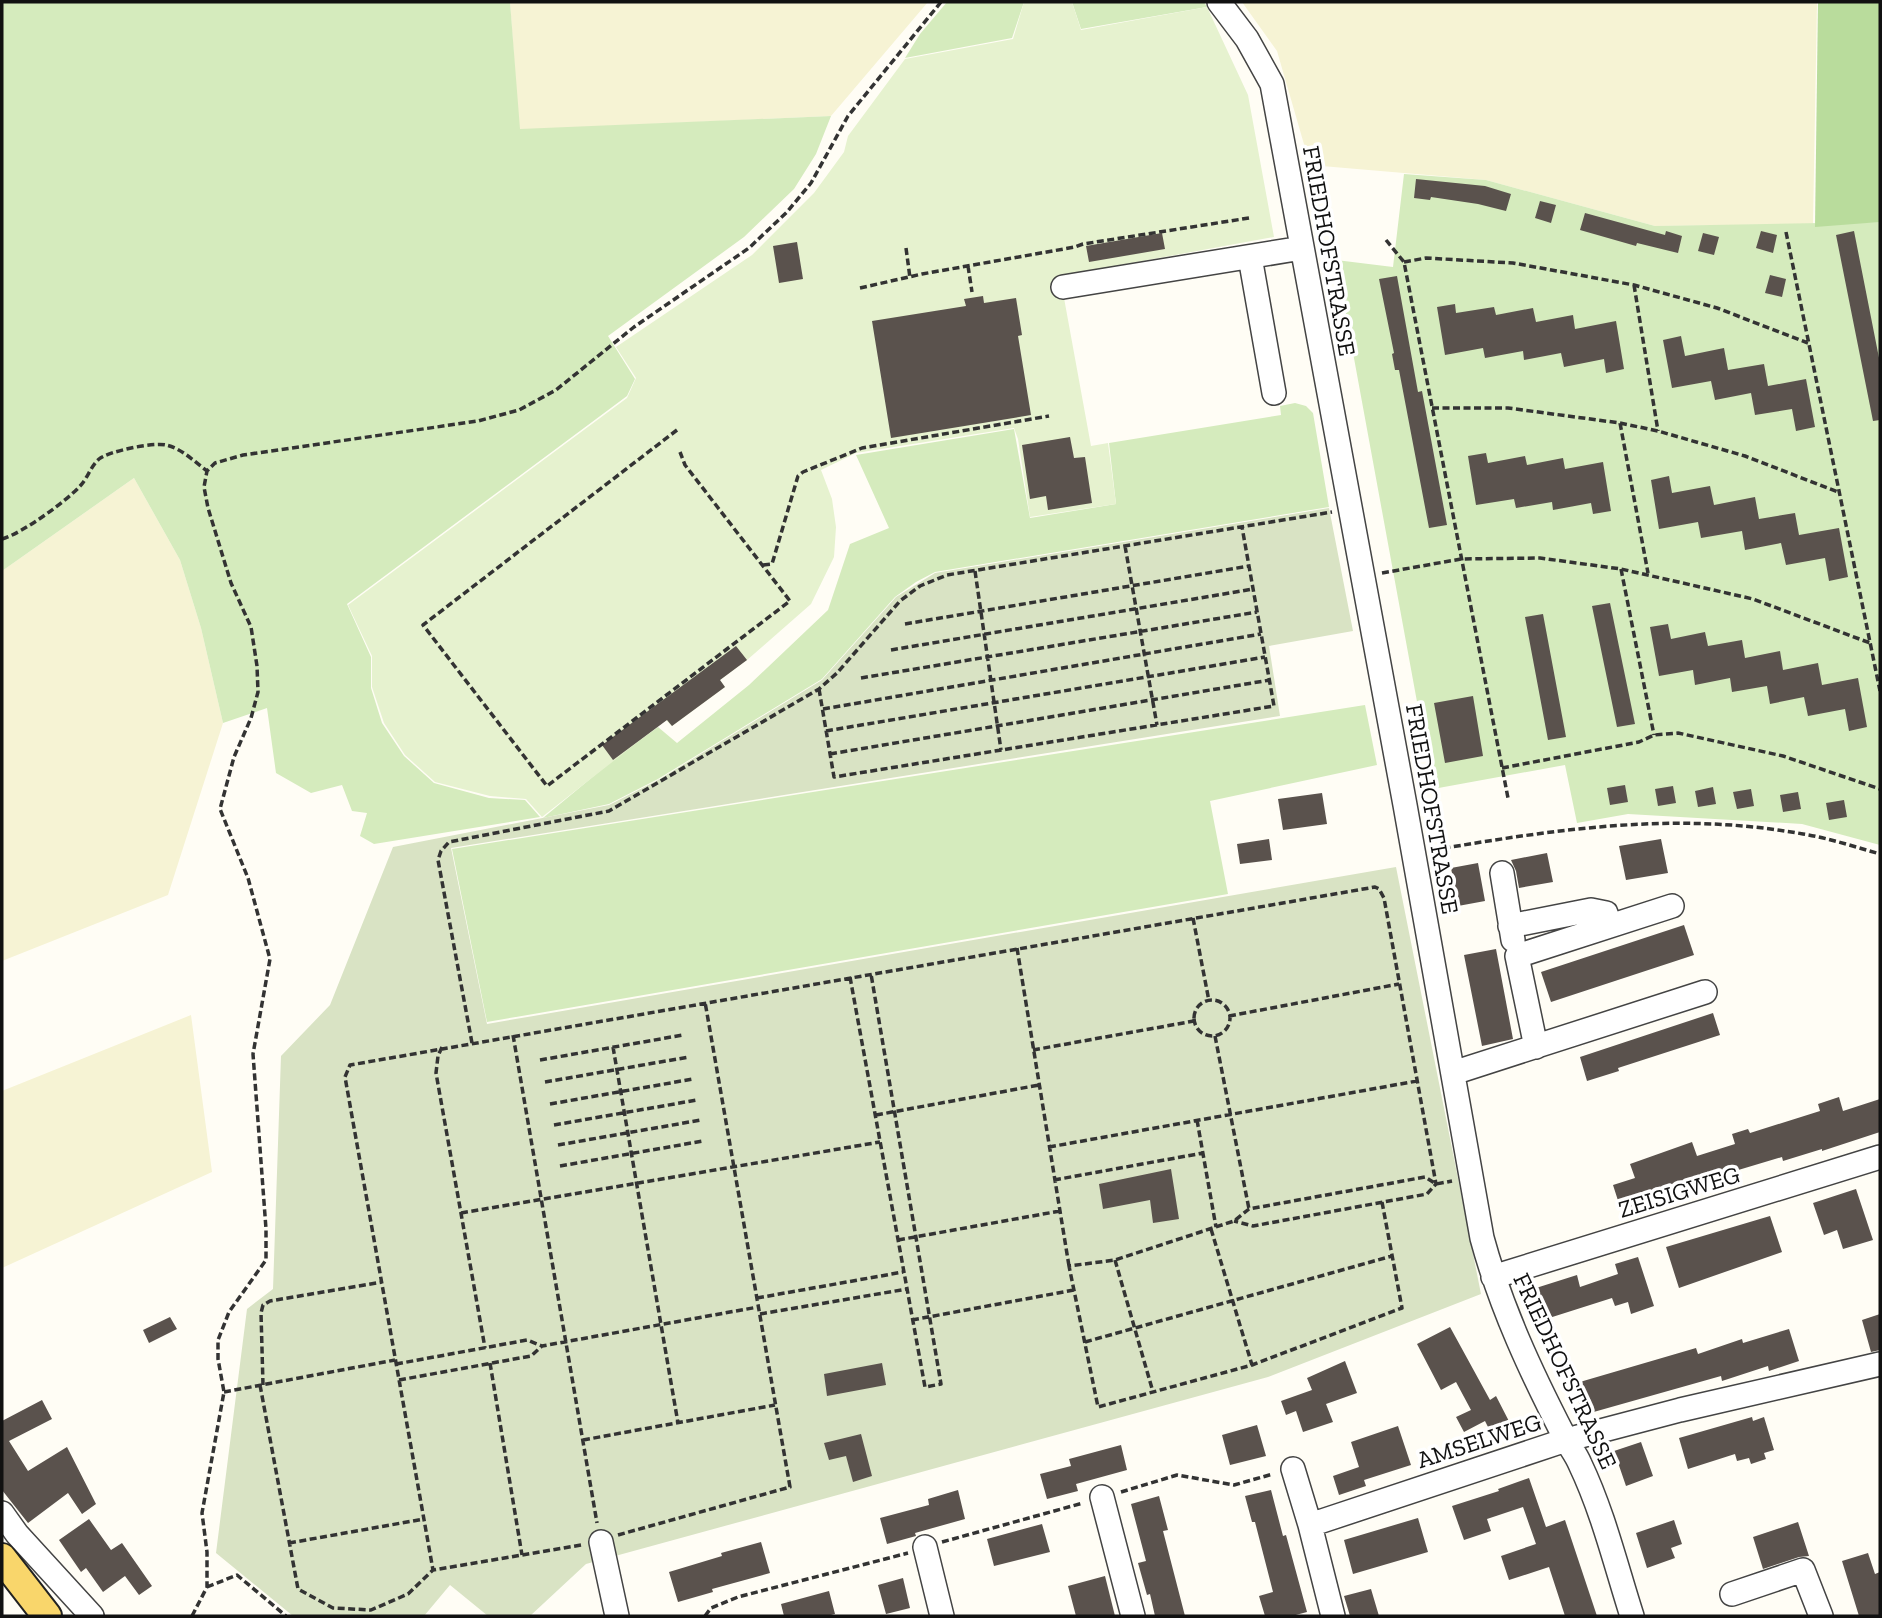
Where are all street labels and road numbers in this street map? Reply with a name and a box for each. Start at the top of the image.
street label: FRIEDHOFSTRASSE [1297,144,1362,358]
street label: FRIEDHOFSTRASSE [1400,702,1465,916]
street label: ZEISIGWEG [1615,1159,1743,1224]
street label: FRIEDHOFSTRASSE [1507,1268,1624,1473]
street label: AMSELWEG [1413,1407,1545,1474]

